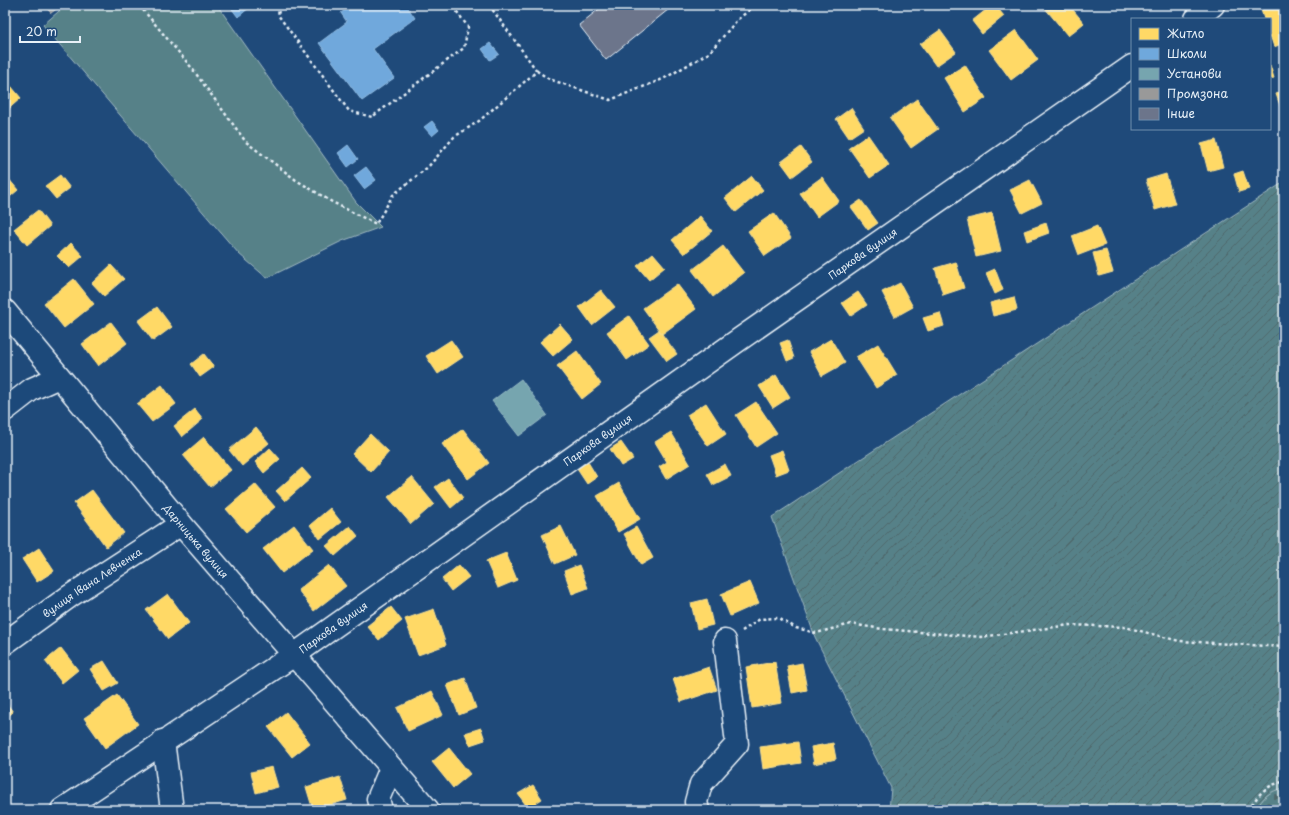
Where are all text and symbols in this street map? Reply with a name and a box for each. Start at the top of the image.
scale bar [20,18,80,44]
legend [1131,18,1271,130]
text: 20 m [26,22,57,40]
text: Житло [1167,24,1205,42]
text: Школи [1167,44,1207,62]
text: Установи [1167,64,1222,82]
text: Промзона [1167,84,1229,102]
text: Інше [1167,104,1195,122]
street label: Паркова вулиця [825,224,900,283]
street label: Паркова вулиця [560,410,635,469]
street label: Дарницька вулиця [160,500,232,581]
street label: вулиця Івана Левченка [39,543,145,621]
street label: Паркова вулиця [296,597,370,656]

